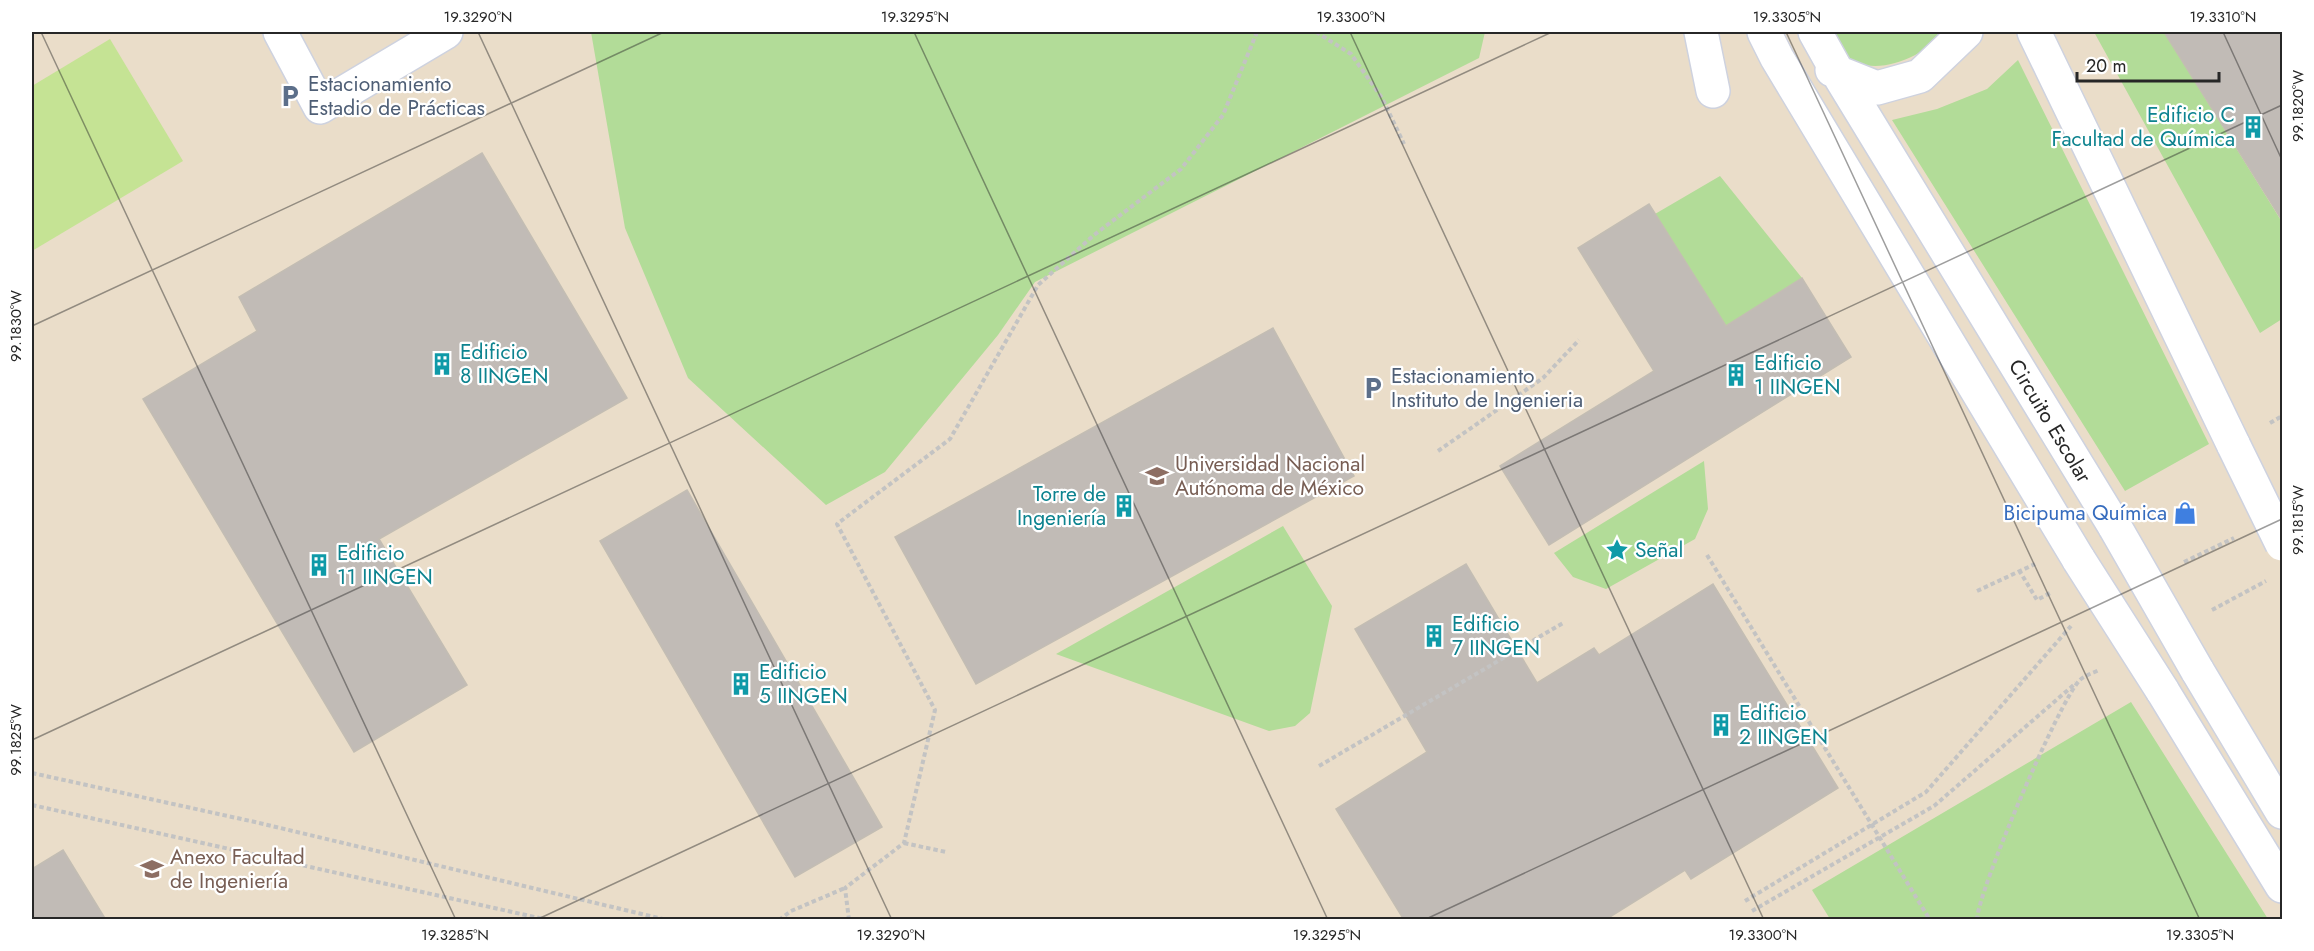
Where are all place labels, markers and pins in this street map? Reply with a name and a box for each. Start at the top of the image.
place label: Estacionamiento Estadio de Prácticas [308,69,485,123]
parking icon: Estacionamiento Estadio de Prácticas [277,83,303,109]
place label: Edificio C Facultad de Química [2052,100,2235,154]
building icon: Edificio C Facultad de Química [2240,114,2266,140]
place label: Edificio 8 IINGEN [460,337,548,391]
place label: Edificio 1 IINGEN [1754,348,1840,402]
building icon: Edificio 8 IINGEN [429,351,455,377]
place label: Estacionamiento Instituto de Ingenieria [1391,361,1583,415]
building icon: Edificio 1 IINGEN [1723,362,1749,388]
parking icon: Estacionamiento Instituto de Ingenieria [1360,375,1386,401]
place label: Universidad Nacional Autónoma de México [1175,449,1365,503]
school or university icon: Universidad Nacional Autónoma de México [1144,463,1170,489]
place label: Torre de Ingeniería [1017,479,1106,533]
building icon: Torre de Ingeniería [1111,493,1137,519]
place label: Bicipuma Química [2003,498,2167,528]
shop icon: Bicipuma Química [2172,500,2198,526]
place label: Señal [1635,535,1683,565]
place icon: Señal [1604,537,1630,563]
place label: Edificio 11 IINGEN [337,538,433,592]
building icon: Edificio 11 IINGEN [306,552,332,578]
place label: Edificio 7 IINGEN [1452,609,1540,663]
building icon: Edificio 7 IINGEN [1421,623,1447,649]
place label: Edificio 5 IINGEN [759,657,848,711]
building icon: Edificio 5 IINGEN [728,671,754,697]
place label: Edificio 2 IINGEN [1739,698,1828,752]
building icon: Edificio 2 IINGEN [1708,712,1734,738]
place label: Anexo Facultad de Ingeniería [170,842,305,896]
school or university icon: Anexo Facultad de Ingeniería [139,856,165,882]

